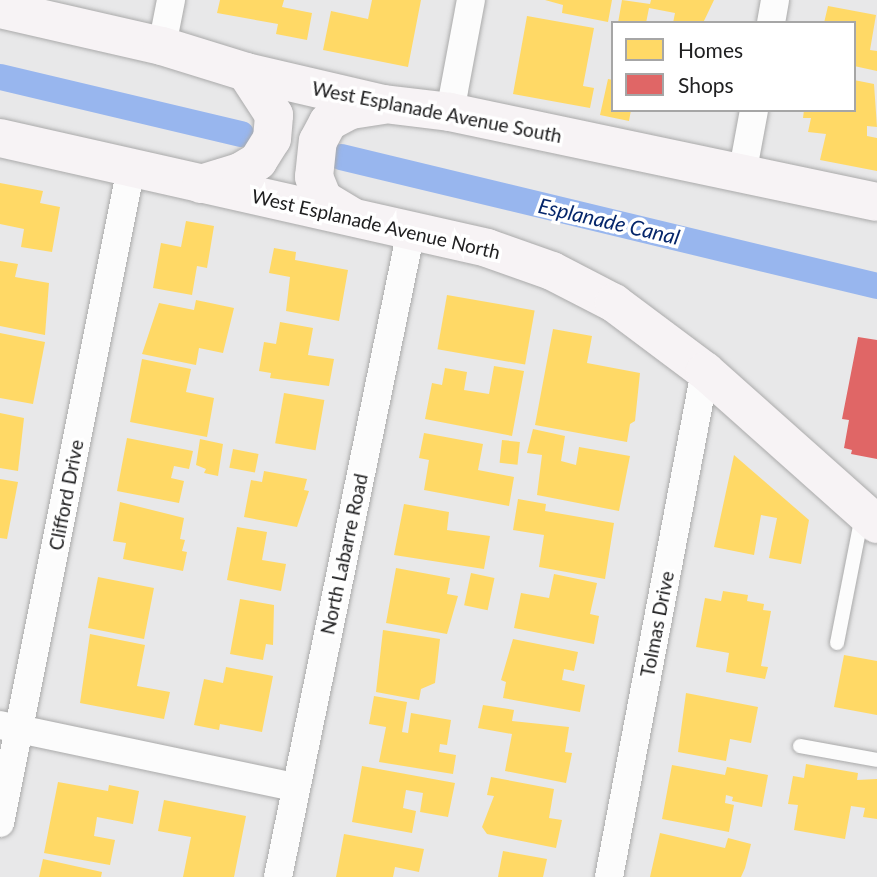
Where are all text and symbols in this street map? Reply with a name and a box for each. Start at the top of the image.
legend [611,21,856,112]
text: Homes [678,37,743,62]
text: Shops [678,72,734,97]
street label: West Esplanade Avenue South [310,77,564,147]
street label: West Esplanade Avenue North [249,184,503,264]
water label: Esplanade Canal [536,192,682,250]
street label: Clifford Drive [44,438,88,552]
street label: North Labarre Road [316,471,372,637]
street label: Tolmas Drive [636,569,678,679]

